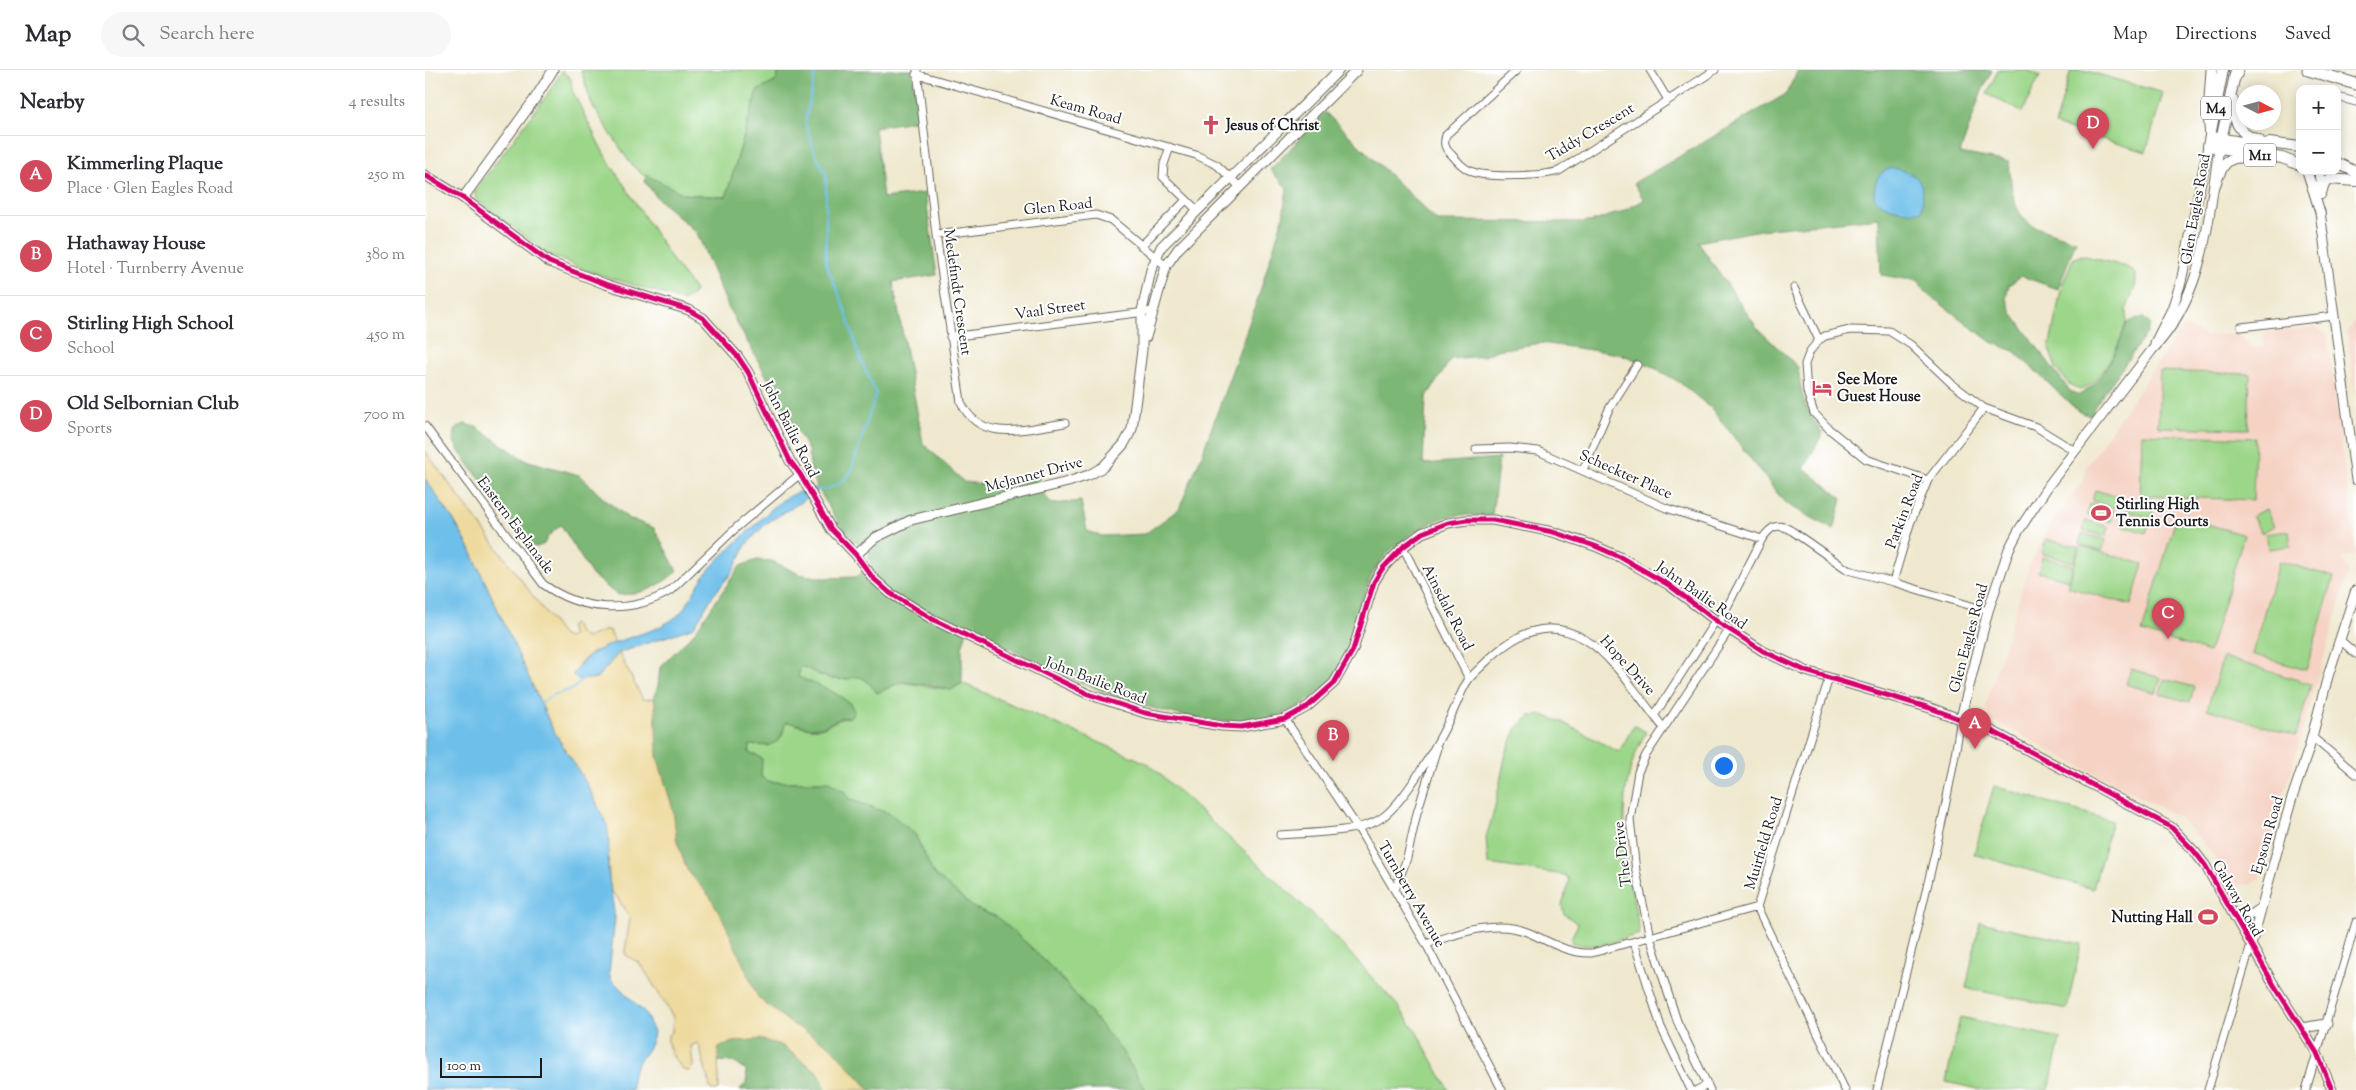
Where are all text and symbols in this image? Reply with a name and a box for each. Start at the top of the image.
search box [101,12,451,57]
text: Map [25,18,71,52]
icon: search [119,21,147,49]
text: Search here [159,21,255,48]
text: Map [2113,22,2148,48]
text: Directions [2176,22,2257,48]
text: Saved [2285,22,2331,48]
north arrow [2236,85,2281,130]
map controls [2296,85,2341,175]
button: + [2296,85,2341,130]
text: Nearby [20,88,85,118]
street label: Keam Road [1047,90,1124,131]
text: 4 results [349,91,405,114]
road number: M4 [2201,96,2231,119]
street label: Tiddy Crescent [1543,99,1639,168]
pin: D [2077,108,2109,149]
church icon: Jesus of Christ [1200,114,1222,136]
place label: Jesus of Christ [1225,116,1320,137]
button: − [2296,130,2341,175]
road number: M11 [2244,144,2276,166]
text: Kimmerling Plaque [67,151,223,178]
street label: Glen Eagles Road [2176,152,2217,266]
text: A [30,164,43,187]
text: 250 m [367,164,405,187]
text: Place · Glen Eagles Road [67,178,233,201]
street label: Glen Road [1023,193,1094,222]
street label: Medefindt Crescent [937,228,976,357]
text: Hathaway House [67,231,206,258]
text: B [31,244,41,267]
text: 380 m [365,244,405,267]
text: Hotel · Turnberry Avenue [67,258,244,281]
street label: Vaal Street [1014,295,1087,326]
text: Stirling High School [67,311,234,338]
text: C [30,324,42,347]
text: 450 m [366,324,405,347]
text: School [67,338,115,361]
place label: See More Guest House [1837,370,1921,408]
street label: John Bailie Road [756,377,823,482]
hotel icon: See More Guest House [1811,377,1833,399]
text: Old Selbornian Club [67,391,239,418]
text: D [30,404,42,427]
text: 700 m [364,404,405,427]
text: Sports [67,418,112,441]
street label: Scheckter Place [1575,445,1675,505]
street label: McJannet Drive [983,452,1085,499]
street label: Parkin Road [1881,471,1929,552]
street label: Eastern Esplanade [471,473,558,579]
place label: Stirling High Tennis Courts [2116,495,2209,533]
sports icon: Stirling High Tennis Courts [2090,502,2112,524]
street label: John Bailie Road [1651,557,1751,636]
street label: Ainsdale Road [1416,561,1478,655]
street label: Glen Eagles Road [1945,581,1994,695]
pin: C [2152,598,2184,639]
street label: Hope Drive [1594,631,1660,701]
street label: John Bailie Road [1041,652,1149,710]
pin: A [1959,708,1991,749]
pin: B [1317,720,1349,761]
your location [1711,753,1737,779]
street label: Epsom Road [2247,793,2290,877]
street label: Muirfield Road [1740,794,1789,893]
street label: The Drive [1609,820,1638,888]
street label: Turnberry Avenue [1372,838,1450,952]
street label: Galway Road [2206,856,2267,941]
sports icon: Nutting Hall [2197,906,2219,928]
place label: Nutting Hall [2112,908,2194,929]
scale bar [440,1055,543,1078]
text: 100 m [447,1057,481,1077]

